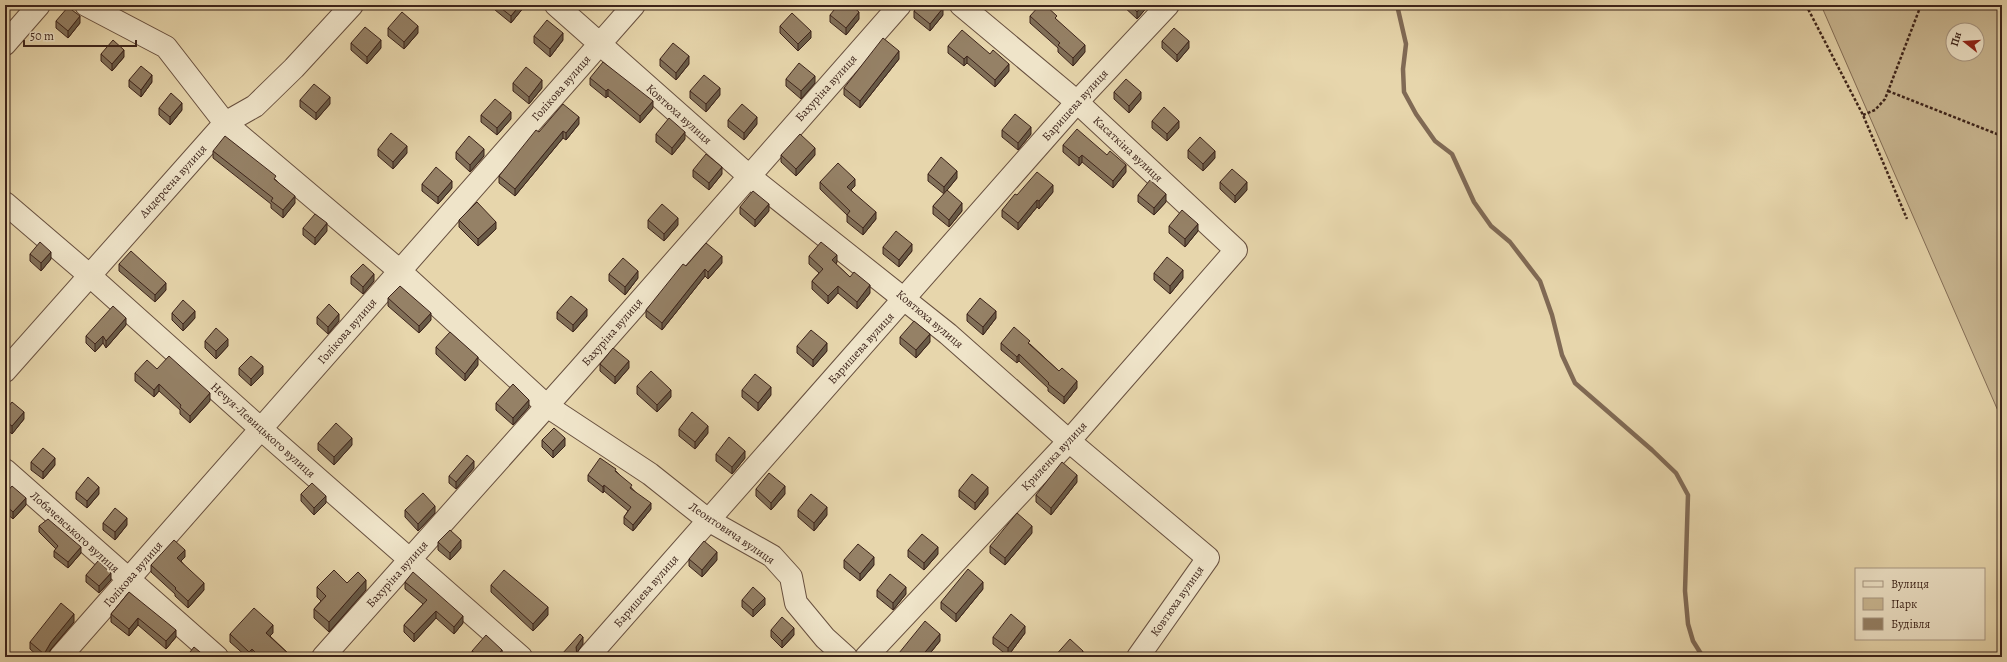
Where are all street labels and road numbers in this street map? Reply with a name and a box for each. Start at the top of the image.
street label: Голікова вулиця [528,51,594,124]
street label: Бахуріна вулиця [792,51,861,125]
street label: Баришева вулиця [1038,65,1112,144]
street label: Ковтюха вулиця [643,80,715,148]
street label: Касаткіна вулиця [1090,112,1167,186]
street label: Андерсена вулиця [135,141,210,222]
street label: Ковтюха вулиця [893,286,967,352]
street label: Голікова вулиця [314,294,380,367]
street label: Бахуріна вулиця [578,294,646,369]
street label: Баришева вулиця [824,308,898,387]
street label: Нечуя-Левицького вулиця [207,379,319,481]
street label: Криленка вулиця [1018,418,1091,494]
street label: Лобачевського вулиця [27,488,123,577]
street label: Леонтовича вулиця [686,498,778,568]
street label: Голікова вулиця [100,537,166,610]
street label: Бахуріна вулиця [363,537,432,611]
street label: Баришева вулиця [610,551,682,631]
street label: Ковтюха вулиця [1147,562,1208,640]

